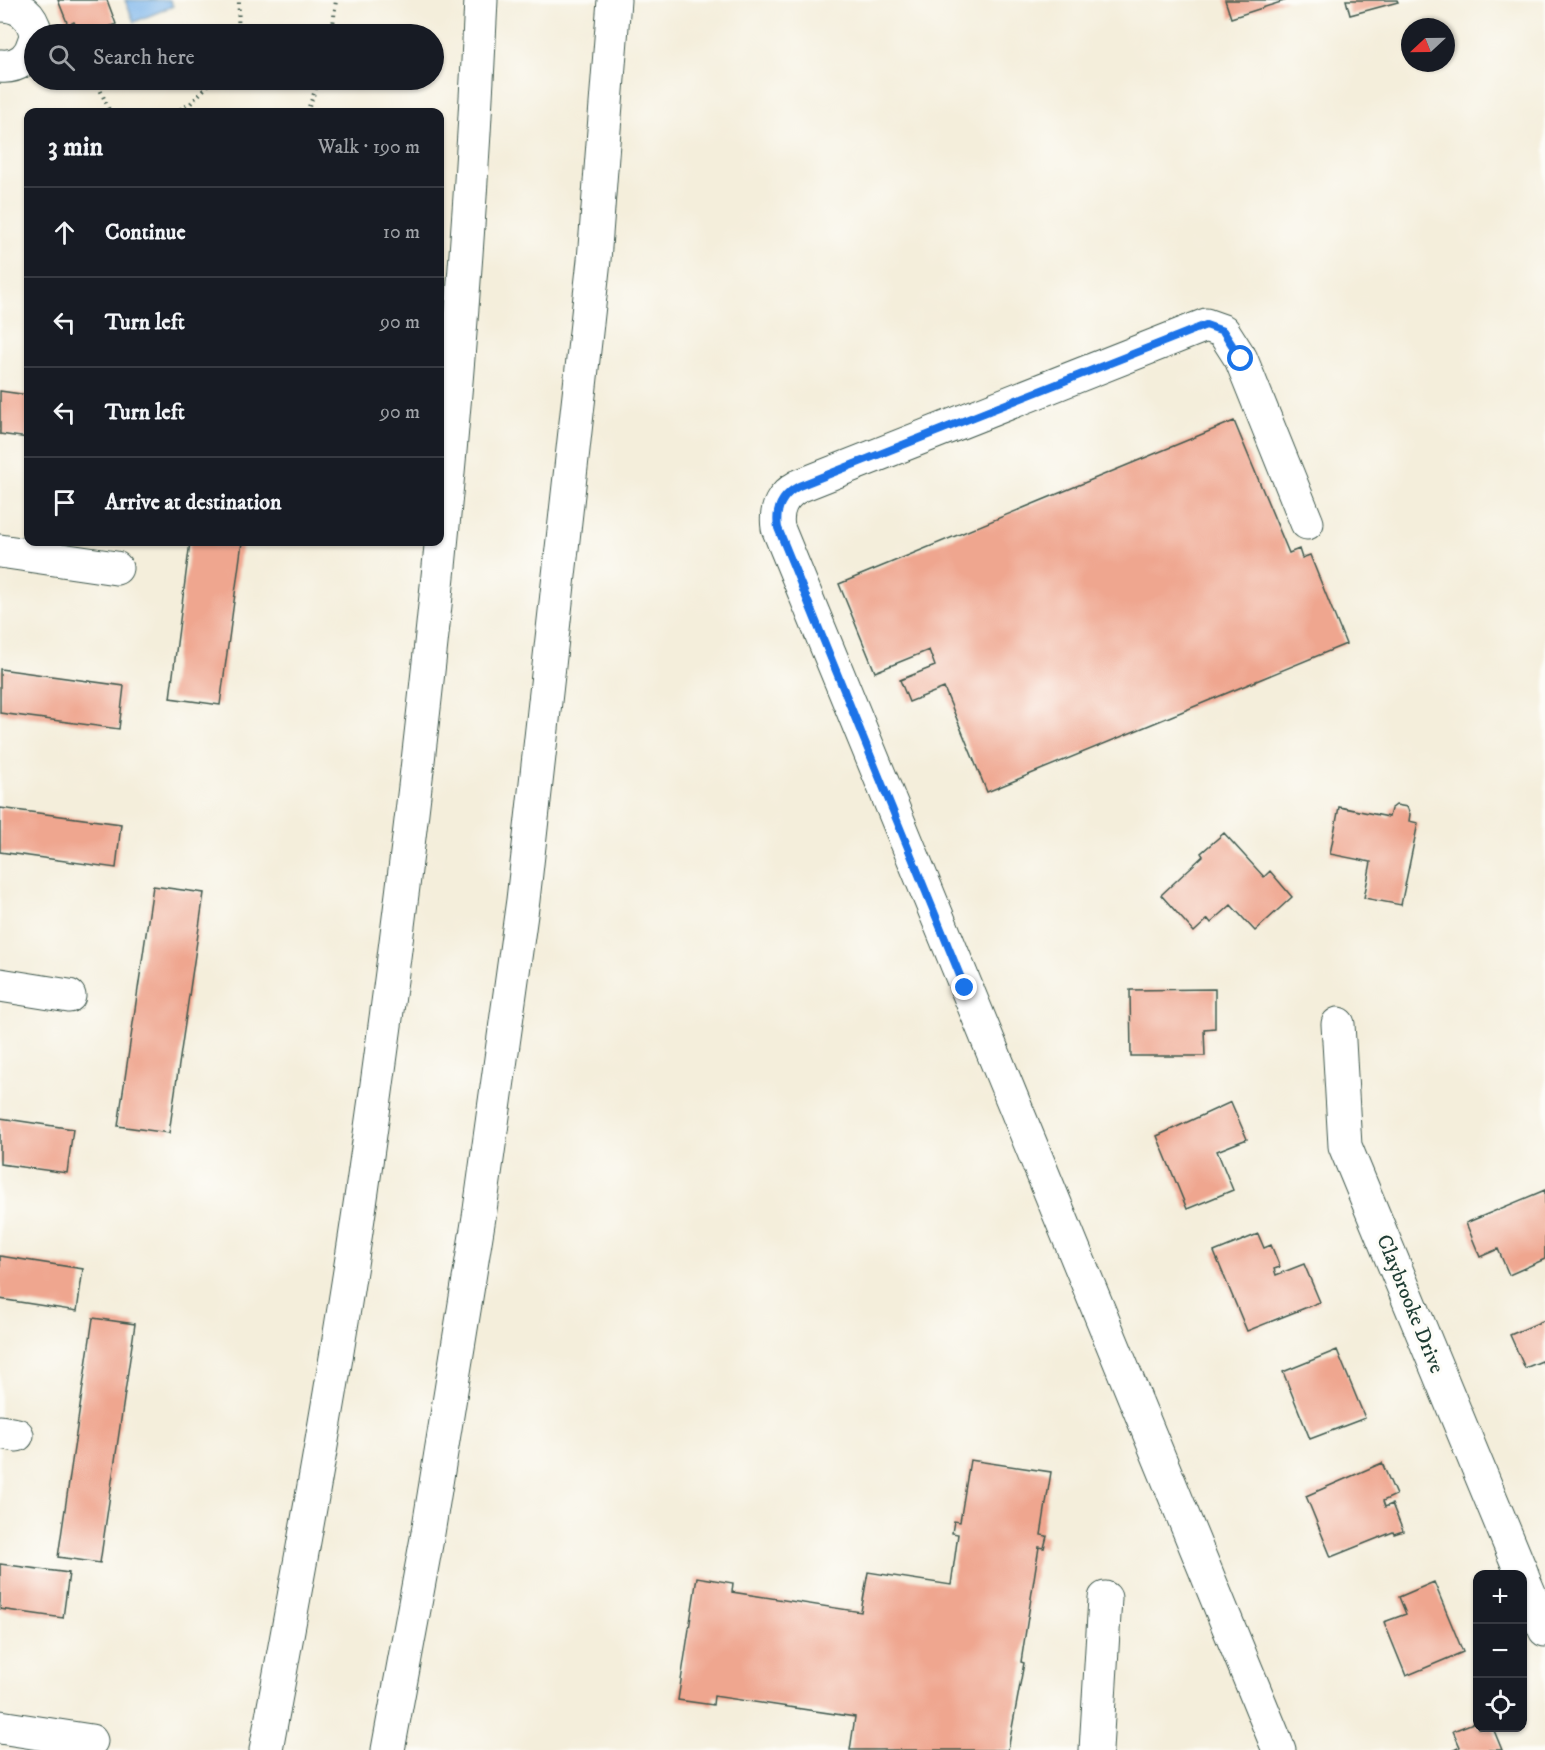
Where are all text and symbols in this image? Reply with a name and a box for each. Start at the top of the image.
north arrow [1401,18,1455,72]
search box [24,24,444,90]
icon: search [45,41,78,74]
text: Search here [93,44,195,71]
text: 3 min [48,131,103,164]
text: Walk · 190 m [318,135,420,160]
icon: ahead [48,216,81,249]
text: Continue [105,219,186,246]
text: 10 m [383,220,420,245]
icon: left [48,306,81,339]
text: Turn left [105,309,185,336]
text: 90 m [380,310,420,335]
route start [1227,345,1253,371]
icon: left [48,396,81,429]
text: Turn left [105,399,185,426]
text: 90 m [380,400,420,425]
icon: arrive [48,486,81,519]
text: Arrive at destination [105,489,282,516]
route end [951,974,977,1000]
street label: Claybrooke Drive [1370,1231,1450,1377]
map controls [1473,1570,1527,1732]
button: + [1473,1570,1527,1624]
button: − [1473,1624,1527,1678]
button: locate [1473,1678,1527,1732]

